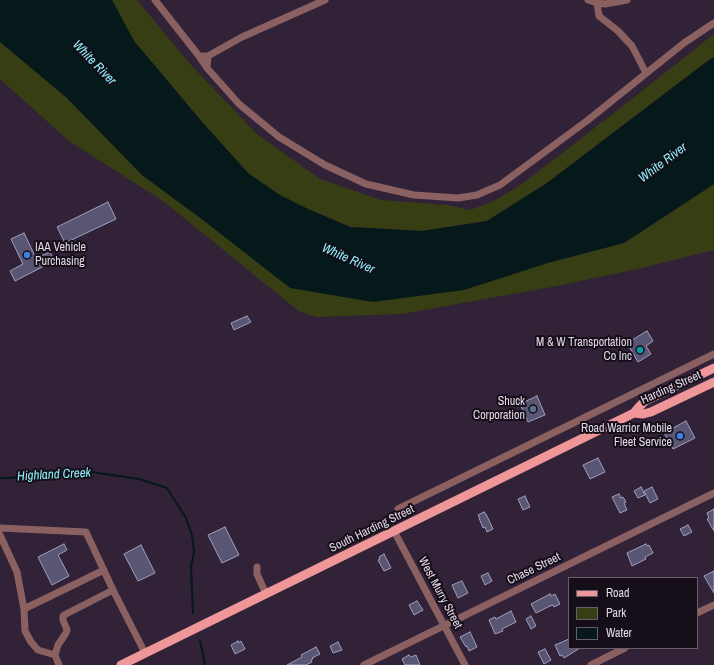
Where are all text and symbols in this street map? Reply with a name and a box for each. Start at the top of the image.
water label: White River [69,37,119,89]
water label: White River [636,140,690,186]
water label: White River [319,240,377,278]
place label: IAA Vehicle Purchasing [35,241,86,269]
marker: IAA Vehicle Purchasing [22,250,32,260]
place label: M & W Transportation Co Inc [536,336,632,364]
marker: M & W Transportation Co Inc [635,345,645,355]
street label: Harding Street [639,368,703,408]
place label: Shuck Corporation [473,395,525,423]
marker: Shuck Corporation [528,404,538,414]
place label: Road Warrior Mobile Fleet Service [581,422,672,450]
marker: Road Warrior Mobile Fleet Service [675,431,685,441]
water label: Highland Creek [17,465,91,485]
street label: South Harding Street [327,502,417,556]
street label: Chase Street [505,550,563,588]
street label: West Murry Street [415,555,465,631]
legend [568,577,698,649]
text: Road [606,585,630,601]
text: Park [606,605,626,621]
text: Water [606,625,632,641]

